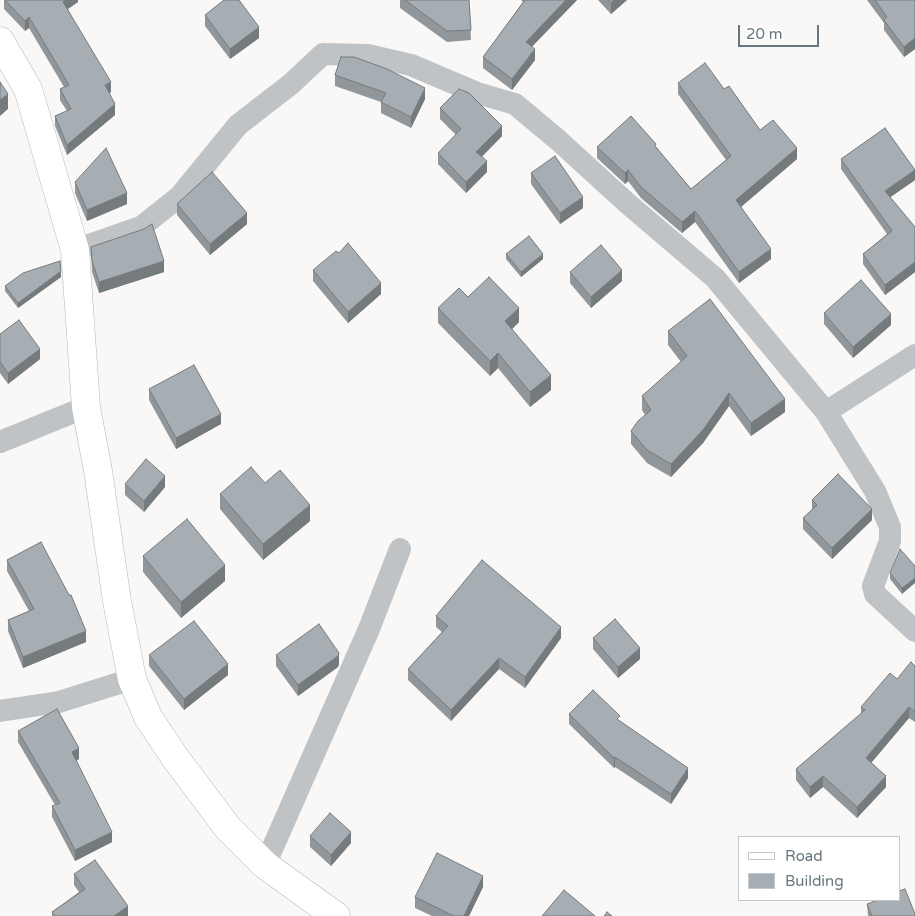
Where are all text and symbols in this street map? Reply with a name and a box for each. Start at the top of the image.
scale bar [740,15,821,47]
text: 20 m [746,25,783,43]
legend [738,836,900,901]
text: Road [785,847,823,865]
text: Building [785,872,844,890]

